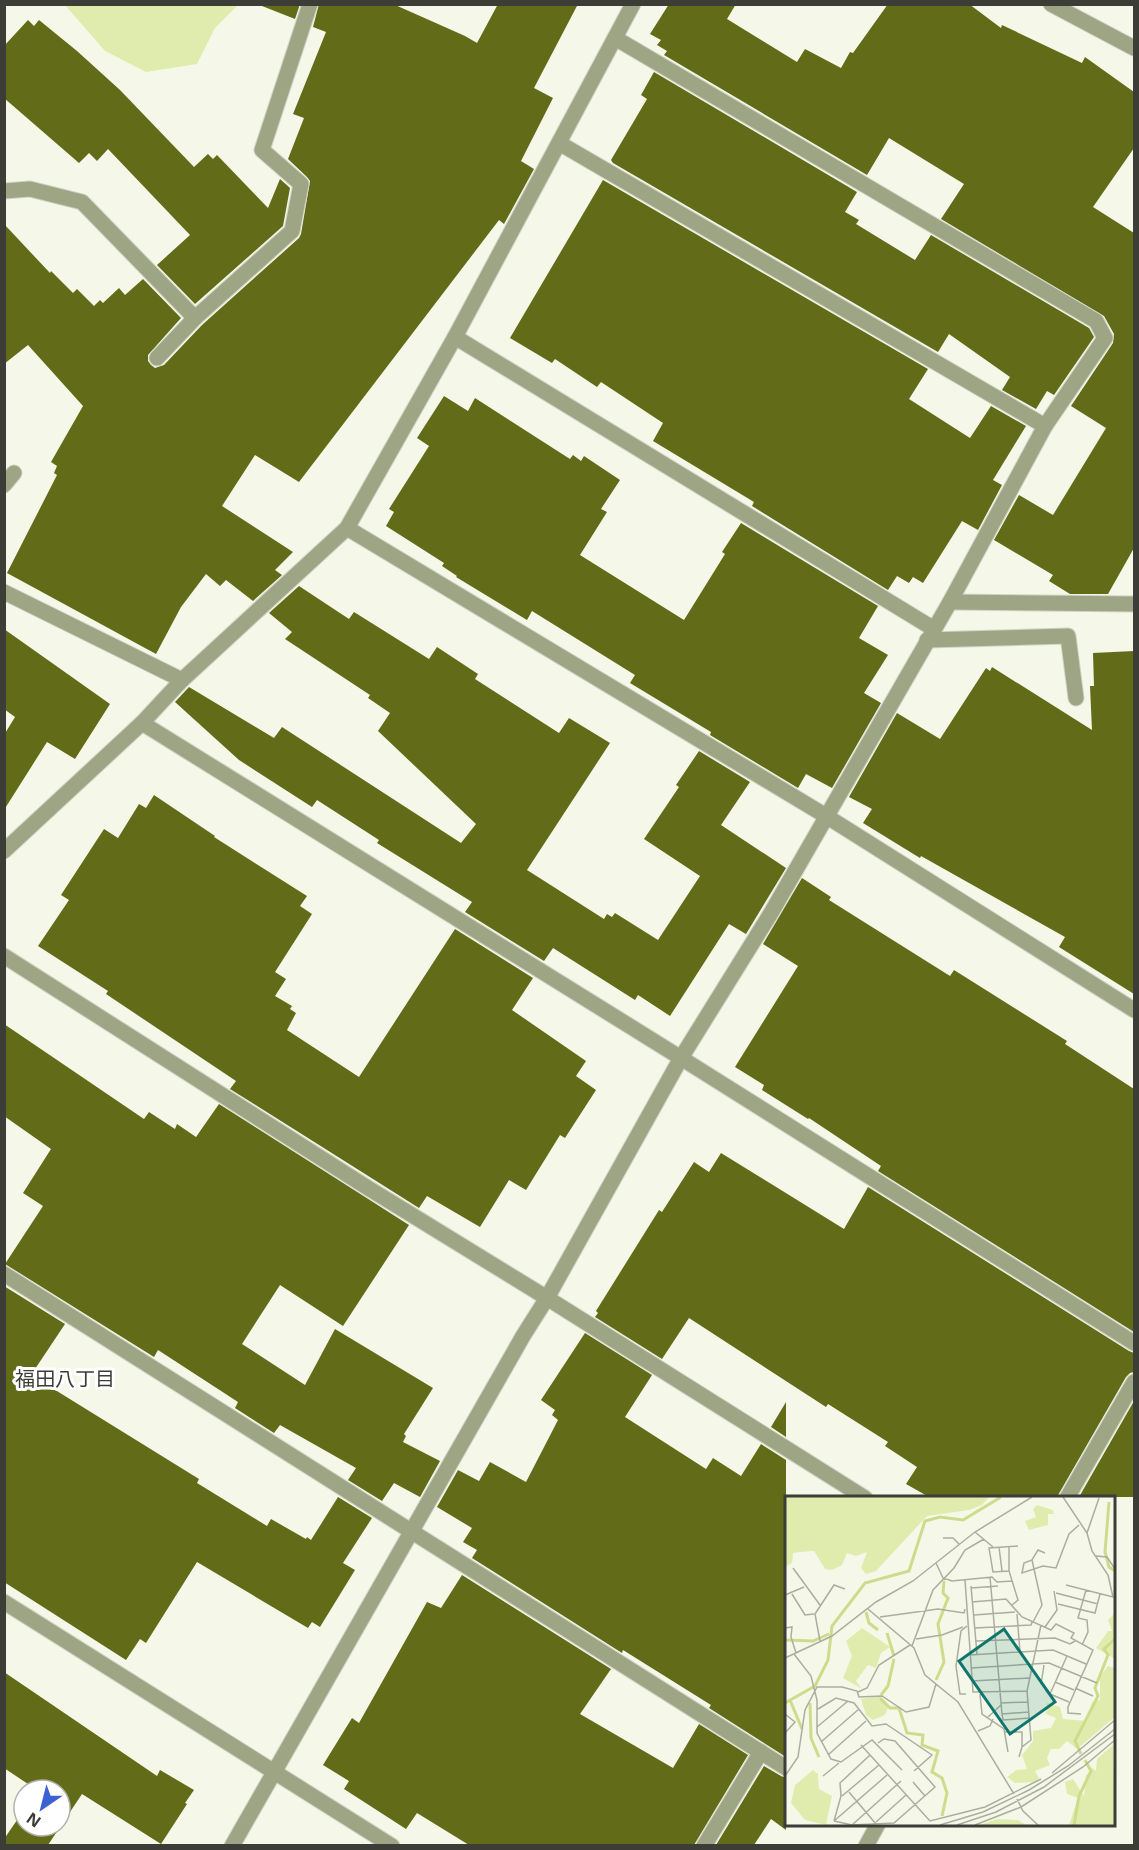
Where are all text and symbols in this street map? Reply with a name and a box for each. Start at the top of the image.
district label: 福田八丁目 [15,1365,115,1392]
inset map [785,1496,1115,1826]
north arrow [12,1778,72,1838]
text: N [22,1808,45,1833]

